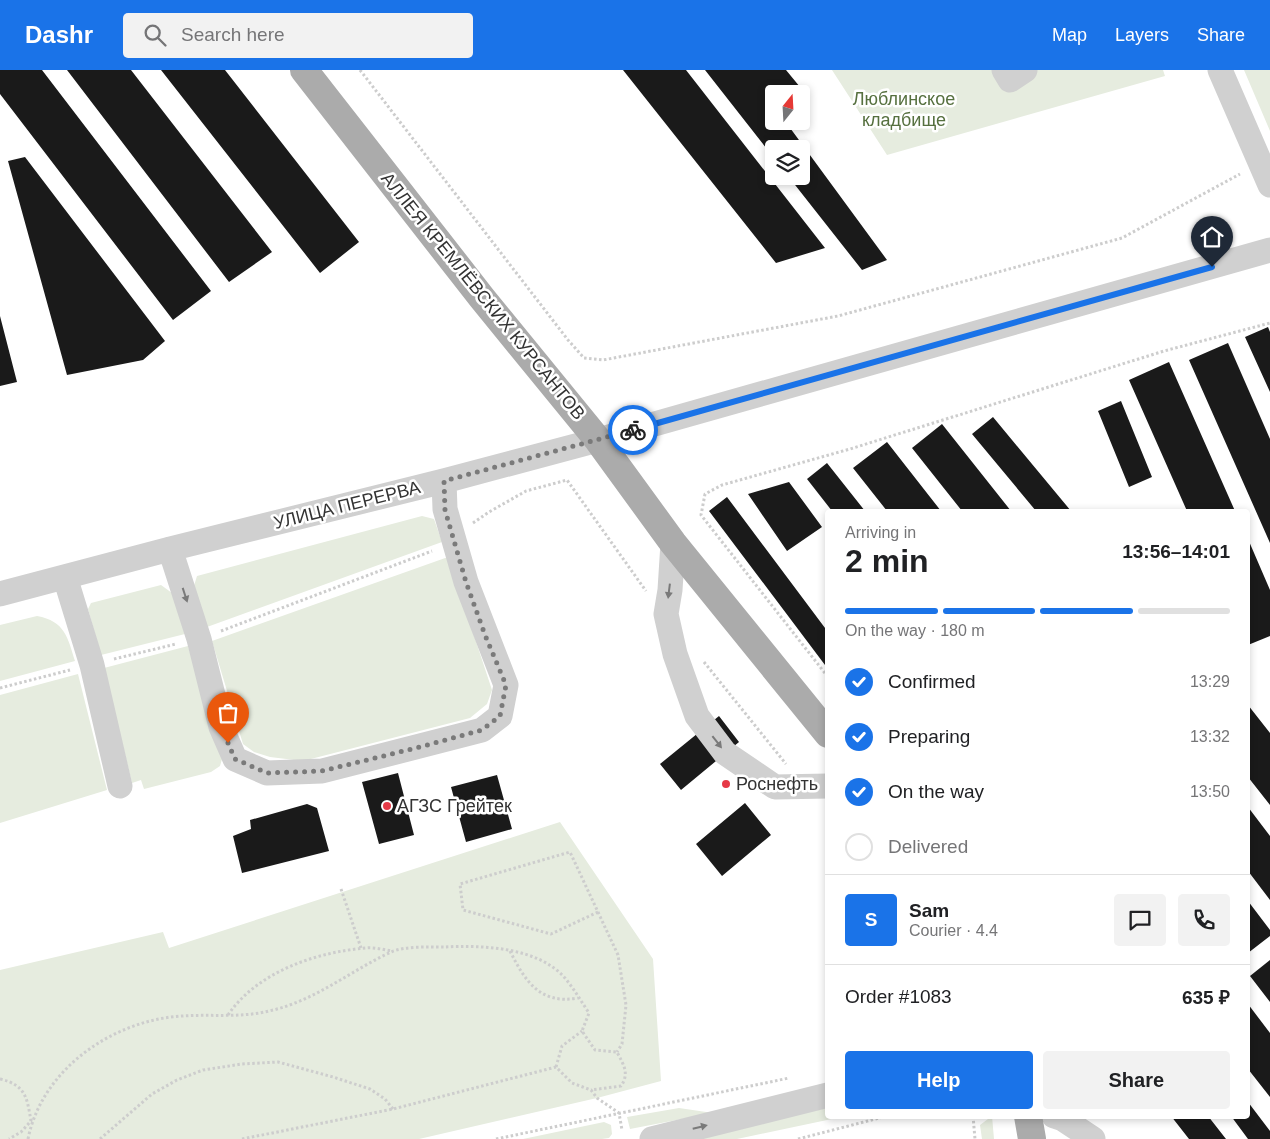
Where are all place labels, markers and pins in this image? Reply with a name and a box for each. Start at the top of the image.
pin [1191,216,1233,267]
pin [207,692,249,743]
place label: Роснефть [736,774,818,794]
marker: Роснефть [720,778,732,790]
place label: АГЗС Грейтек [397,796,512,816]
marker: АГЗС Грейтек [381,800,393,812]

